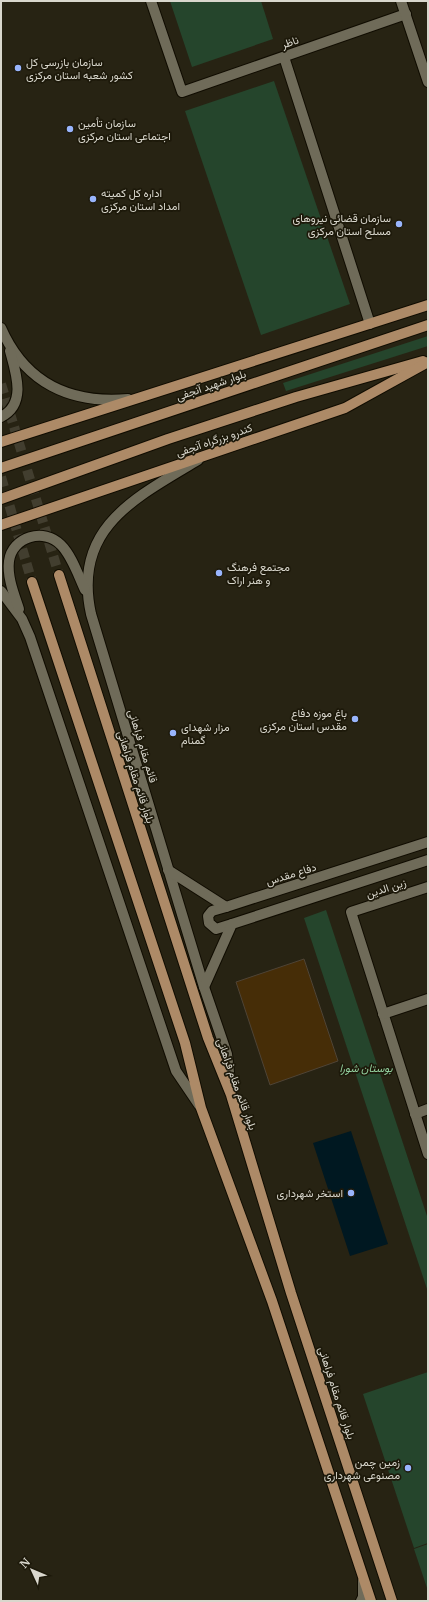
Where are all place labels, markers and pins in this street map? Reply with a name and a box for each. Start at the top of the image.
place label: سازمان بازرسی کل کشور شعبه استان مرکزی [26,55,133,82]
marker: سازمان بازرسی کل کشور شعبه استان مرکزی [13,63,23,73]
place label: سازمان تأمین اجتماعی استان مرکزی [78,116,171,143]
marker: سازمان تأمین اجتماعی استان مرکزی [65,124,75,134]
place label: اداره کل کمیته امداد استان مرکزی [101,186,180,213]
marker: اداره کل کمیته امداد استان مرکزی [88,194,98,204]
place label: سازمان قضائی نیروهای مسلح استان مرکزی [293,211,391,239]
marker: سازمان قضائی نیروهای مسلح استان مرکزی [394,219,404,229]
place label: مجتمع فرهنگ و هنر اراک [227,560,290,587]
marker: مجتمع فرهنگ و هنر اراک [214,568,224,578]
place label: باغ موزه دفاع مقدس استان مرکزی [260,706,347,733]
marker: باغ موزه دفاع مقدس استان مرکزی [350,714,360,724]
place label: مزار شهدای گمنام [181,720,230,748]
marker: مزار شهدای گمنام [168,728,178,738]
place label: استخر شهرداری [277,1186,343,1200]
marker: استخر شهرداری [346,1188,356,1198]
place label: زمین چمن مصنوعی شهرداری [324,1455,400,1482]
marker: زمین چمن مصنوعی شهرداری [403,1463,413,1473]

